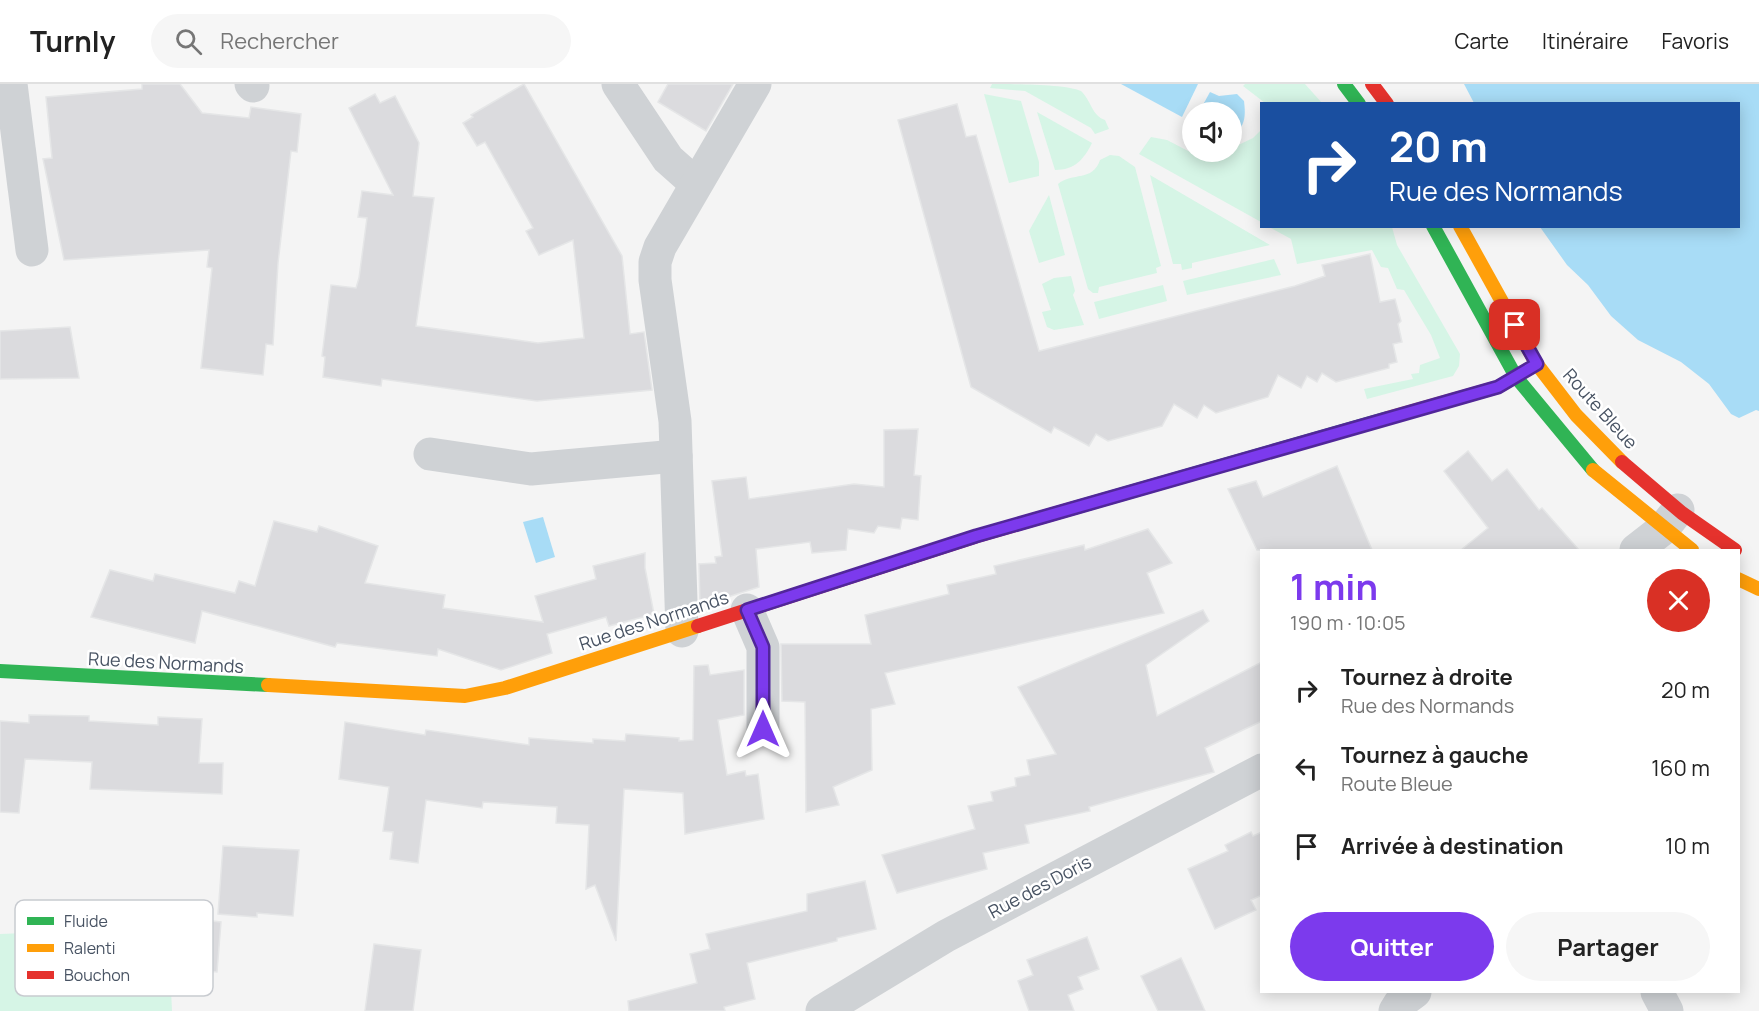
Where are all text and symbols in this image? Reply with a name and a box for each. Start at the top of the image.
search box [151,14,571,68]
text: Turnly [30,22,115,60]
icon: search [172,25,205,58]
text: Rechercher [220,26,339,56]
text: Carte [1455,27,1509,55]
text: Itinéraire [1542,27,1628,55]
text: Favoris [1661,27,1729,55]
map controls [1182,102,1242,162]
button: sound [1182,102,1242,162]
text: 20 m [1389,117,1488,175]
icon: right [1290,126,1368,204]
text: Rue des Normands [1389,172,1623,209]
pin [1489,299,1540,350]
icon: arrive [1498,308,1531,341]
street label: Route Bleue [1558,363,1643,454]
text: 1 min [1290,562,1378,611]
button: close [1647,569,1710,632]
street label: Rue des Normands [576,585,732,656]
text: 190 m · 10:05 [1290,609,1406,636]
street label: Rue des Normands [88,646,245,678]
text: Tournez à droite [1341,662,1513,692]
icon: right [1290,674,1323,707]
text: 20 m [1661,675,1710,705]
text: Rue des Normands [1341,692,1514,719]
position arrow [731,697,795,761]
text: Tournez à gauche [1341,740,1528,770]
icon: left [1290,752,1323,785]
text: 160 m [1651,753,1710,783]
text: Route Bleue [1341,770,1453,797]
icon: arrive [1290,830,1323,863]
text: Arrivée à destination [1341,831,1564,861]
text: 10 m [1665,831,1710,861]
street label: Rue des Doris [984,849,1095,923]
legend [15,900,213,996]
text: Fluide [64,910,108,932]
button: Quitter [1290,912,1494,981]
button: Partager [1506,912,1710,981]
text: Ralenti [64,937,115,959]
text: Bouchon [64,964,130,986]

